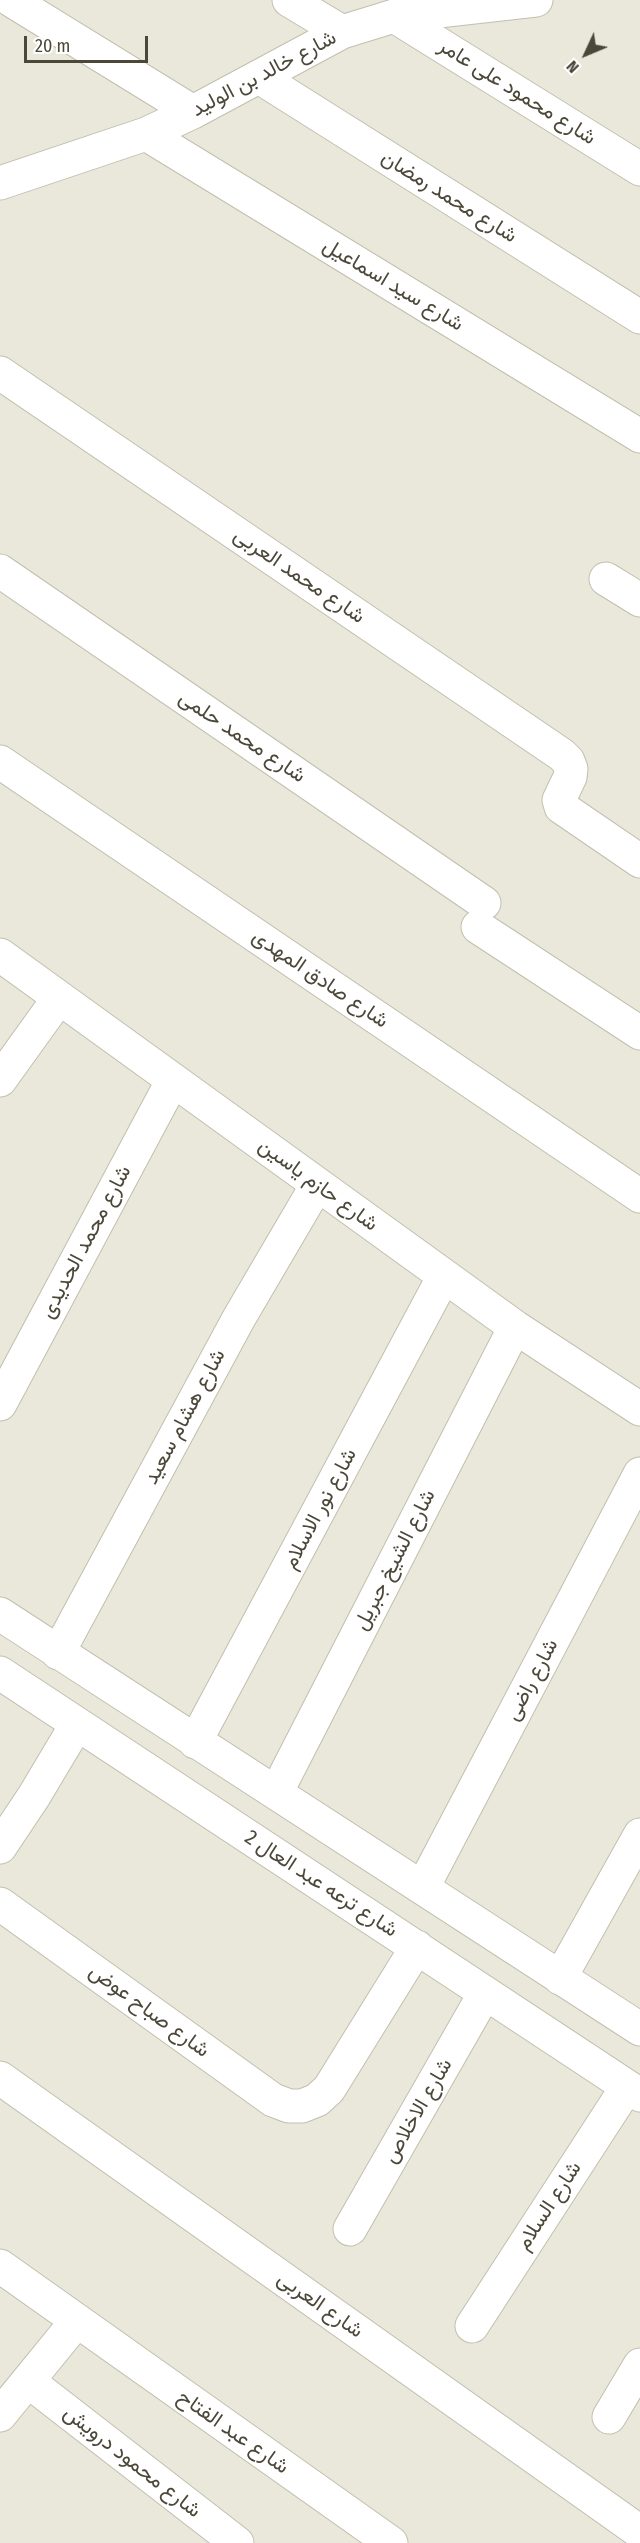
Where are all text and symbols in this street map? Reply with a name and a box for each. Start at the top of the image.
scale bar [27,24,152,62]
north arrow [556,24,616,84]
street label: شارع خالد بن الوليد [187,25,341,123]
street label: شارع محمود على عامر [434,33,600,151]
text: 20 m [35,35,70,57]
text: N [563,57,583,77]
street label: شارع محمد رمضان [376,145,522,249]
street label: شارع سيد اسماعيل [318,233,468,337]
street label: شارع محمد العربى [228,523,370,629]
street label: شارع محمد حلمى [174,685,310,789]
street label: شارع صادق المهدى [247,924,393,1034]
street label: شارع حازم ياسين [253,1133,383,1237]
street label: شارع محمد الحديدى [35,1161,137,1323]
street label: شارع هشام سعيد [139,1345,231,1489]
street label: شارع نور الاسلام [278,1444,362,1574]
street label: شارع الشيخ جبريل [349,1485,441,1635]
street label: شارع راضى [500,1635,564,1725]
street label: شارع ترعه عبد العال 2 [240,1825,402,1943]
street label: شارع صباح عوض [84,1959,214,2063]
street label: شارع الاخلاص [378,2054,458,2168]
street label: شارع السلام [511,2157,587,2255]
street label: شارع العربى [272,2266,368,2344]
street label: شارع عبد الفتاح [172,2384,294,2480]
street label: شارع محمود درويش [58,2400,206,2524]

